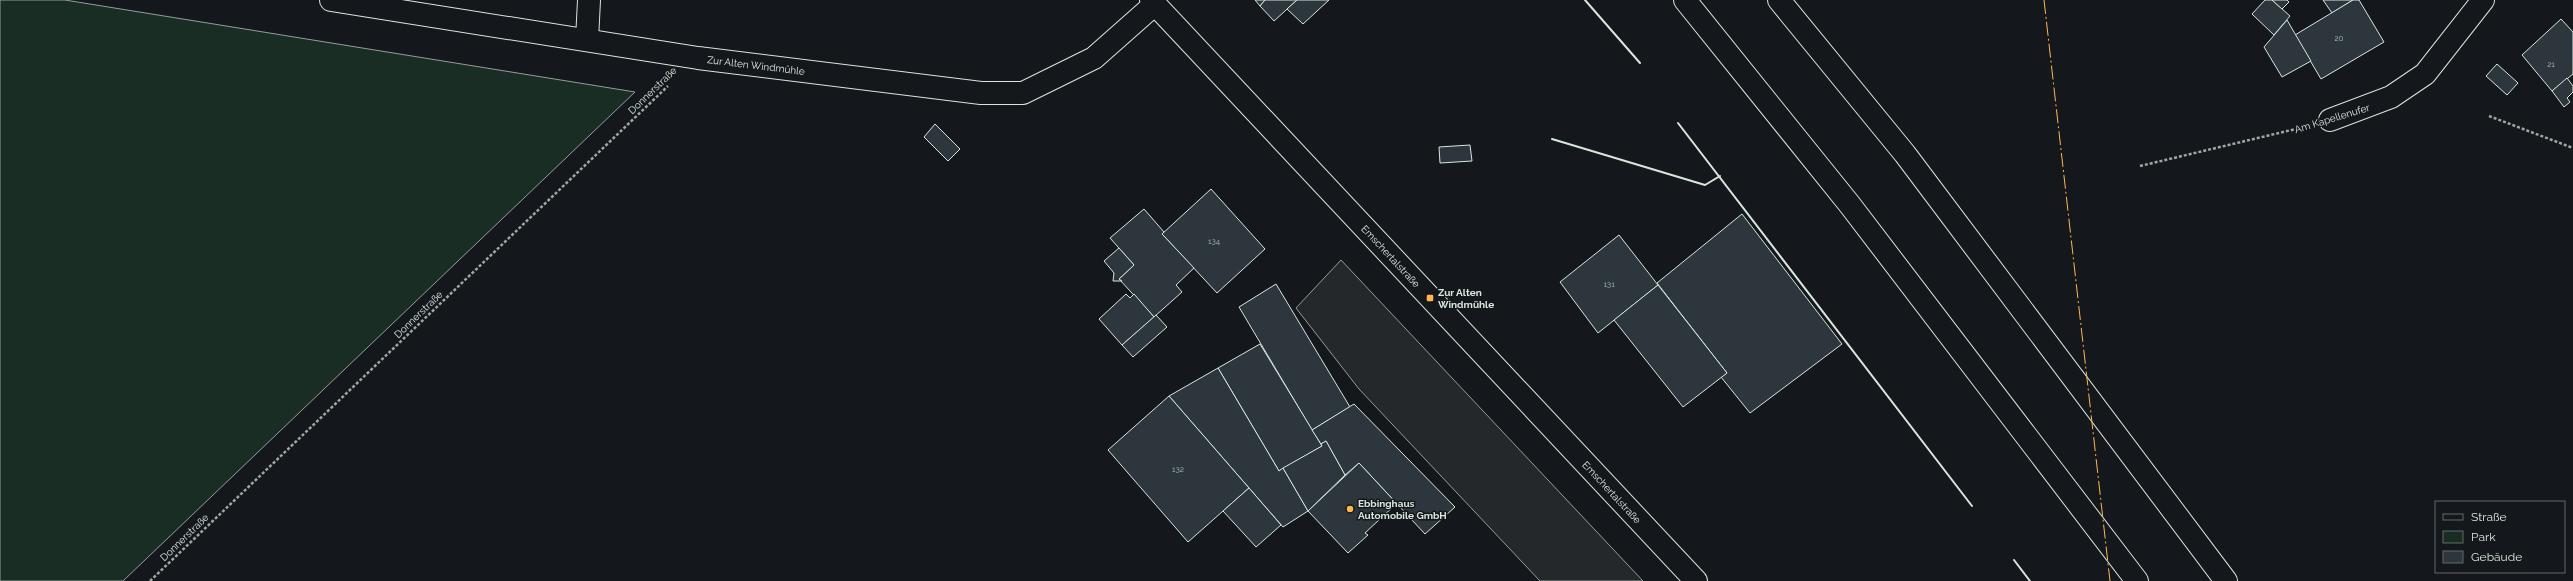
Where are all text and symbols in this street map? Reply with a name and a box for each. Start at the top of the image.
house number: 20 [2334,33,2344,43]
street label: Zur Alten Windmühle [706,54,806,77]
house number: 21 [2547,59,2555,69]
street label: Donnerstraße [626,65,679,116]
street label: Am Kapellenufer [2293,102,2372,135]
street label: Emschertalstraße [1359,223,1422,290]
house number: 134 [1208,236,1221,246]
house number: 131 [1603,279,1615,289]
place label: Zur Alten Windmühle [1438,287,1494,310]
street label: Donnerstraße [392,289,445,340]
marker: Zur Alten Windmühle [1425,293,1435,303]
street label: Emschertalstraße [1580,459,1643,526]
house number: 132 [1172,464,1184,474]
place label: Ebbinghaus Automobile GmbH [1358,498,1447,521]
legend [2435,501,2565,573]
marker: Ebbinghaus Automobile GmbH [1345,504,1355,514]
text: Straße [2471,510,2507,524]
street label: Donnerstraße [158,512,211,563]
text: Park [2471,530,2496,544]
text: Gebäude [2471,550,2522,564]

